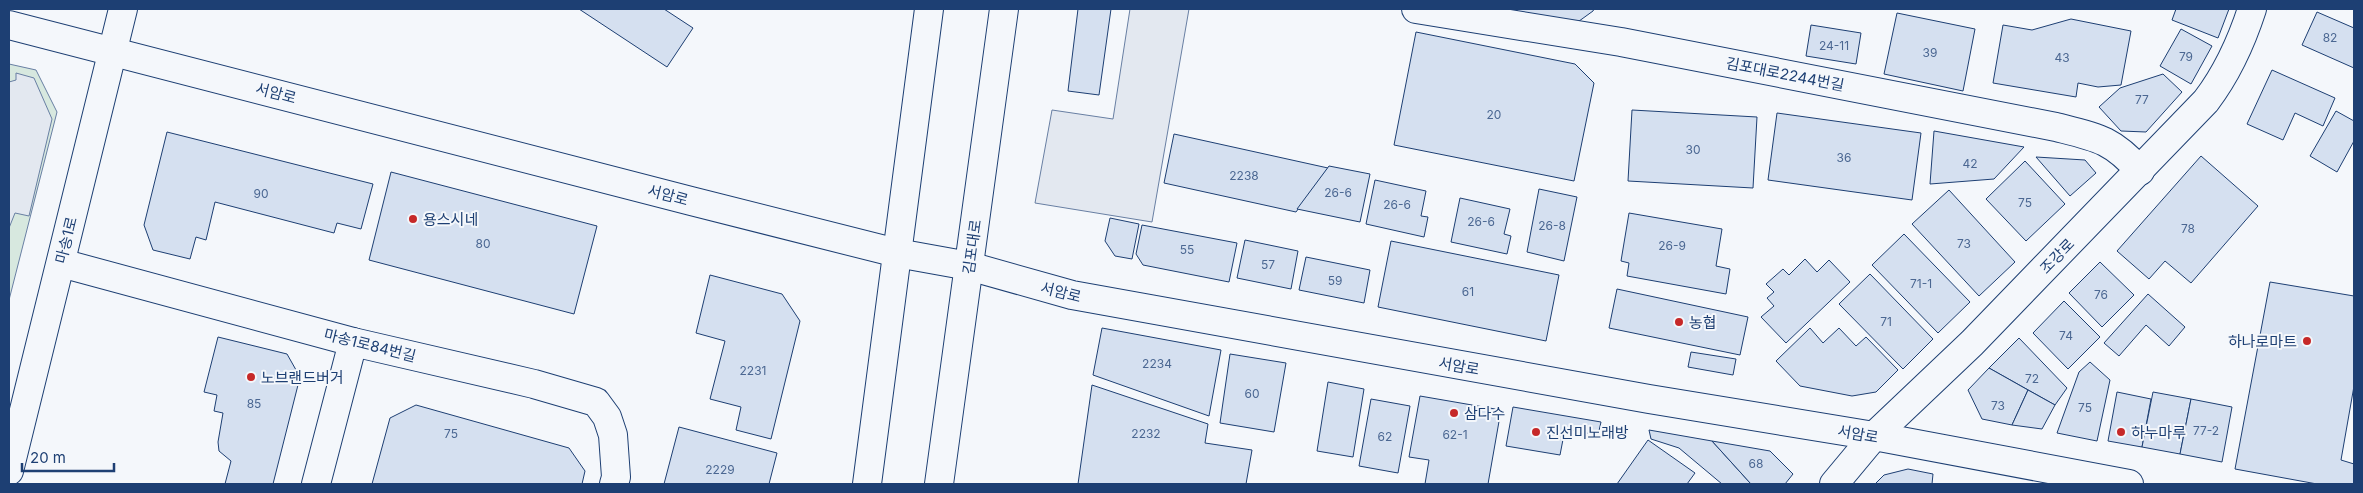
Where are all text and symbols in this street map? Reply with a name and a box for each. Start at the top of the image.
house number: 82 [2323,30,2337,45]
house number: 24-11 [1819,38,1849,53]
house number: 39 [1923,45,1937,60]
house number: 79 [2179,49,2193,64]
house number: 43 [2054,50,2070,65]
street label: 김포대로2244번길 [1724,53,1846,95]
street label: 서암로 [254,78,298,108]
house number: 77 [2135,92,2149,107]
house number: 20 [1487,107,1501,122]
house number: 30 [1686,142,1700,157]
house number: 36 [1837,150,1851,165]
house number: 42 [1962,156,1978,171]
house number: 2238 [1229,168,1259,183]
street label: 서암로 [646,180,690,210]
house number: 26-6 [1324,185,1352,200]
house number: 90 [253,186,269,201]
house number: 75 [2018,195,2032,210]
house number: 26-6 [1383,197,1411,212]
place label: 용스시네 [423,210,478,229]
marker: 용스시네 [407,213,419,225]
house number: 26-6 [1467,214,1495,229]
street label: 마송1로 [51,215,81,265]
street label: 김포대로 [959,218,985,276]
house number: 26-8 [1538,218,1566,233]
house number: 78 [2181,221,2195,236]
street label: 조강로 [2036,235,2078,277]
house number: 80 [476,236,491,251]
house number: 73 [1957,236,1971,251]
house number: 26-9 [1658,238,1686,253]
house number: 55 [1180,242,1194,257]
house number: 57 [1261,257,1275,272]
house number: 59 [1328,273,1342,288]
house number: 71-1 [1910,276,1932,291]
street label: 서암로 [1039,278,1083,306]
house number: 61 [1462,284,1474,299]
house number: 76 [2094,287,2108,302]
place label: 농협 [1689,313,1717,332]
house number: 71 [1880,314,1892,329]
marker: 농협 [1673,316,1685,328]
street label: 마송1로84번길 [322,324,418,366]
house number: 74 [2059,328,2073,343]
place label: 하나로마트 [2228,332,2297,351]
marker: 하나로마트 [2301,335,2313,347]
street label: 서암로 [1437,353,1481,379]
house number: 2234 [1142,356,1172,371]
house number: 2231 [740,363,766,378]
place label: 노브랜드버거 [261,368,344,387]
marker: 노브랜드버거 [245,371,257,383]
house number: 72 [2025,371,2039,386]
house number: 60 [1244,386,1260,401]
house number: 85 [247,396,261,411]
house number: 73 [1991,398,2005,413]
house number: 75 [2078,400,2092,415]
place label: 삼다수 [1464,404,1505,423]
marker: 삼다수 [1448,407,1460,419]
street label: 서암로 [1836,421,1880,447]
place label: 진선미노래방 [1546,423,1629,442]
place label: 하누마루 [2131,423,2186,442]
house number: 77-2 [2193,423,2219,438]
house number: 75 [444,426,458,441]
house number: 2232 [1131,426,1161,441]
marker: 진선미노래방 [1530,426,1542,438]
marker: 하누마루 [2115,426,2127,438]
house number: 62-1 [1442,427,1468,442]
house number: 62 [1378,429,1392,444]
scale bar [22,440,115,472]
text: 20 m [30,448,66,467]
house number: 68 [1749,456,1763,471]
house number: 2229 [705,462,735,477]

